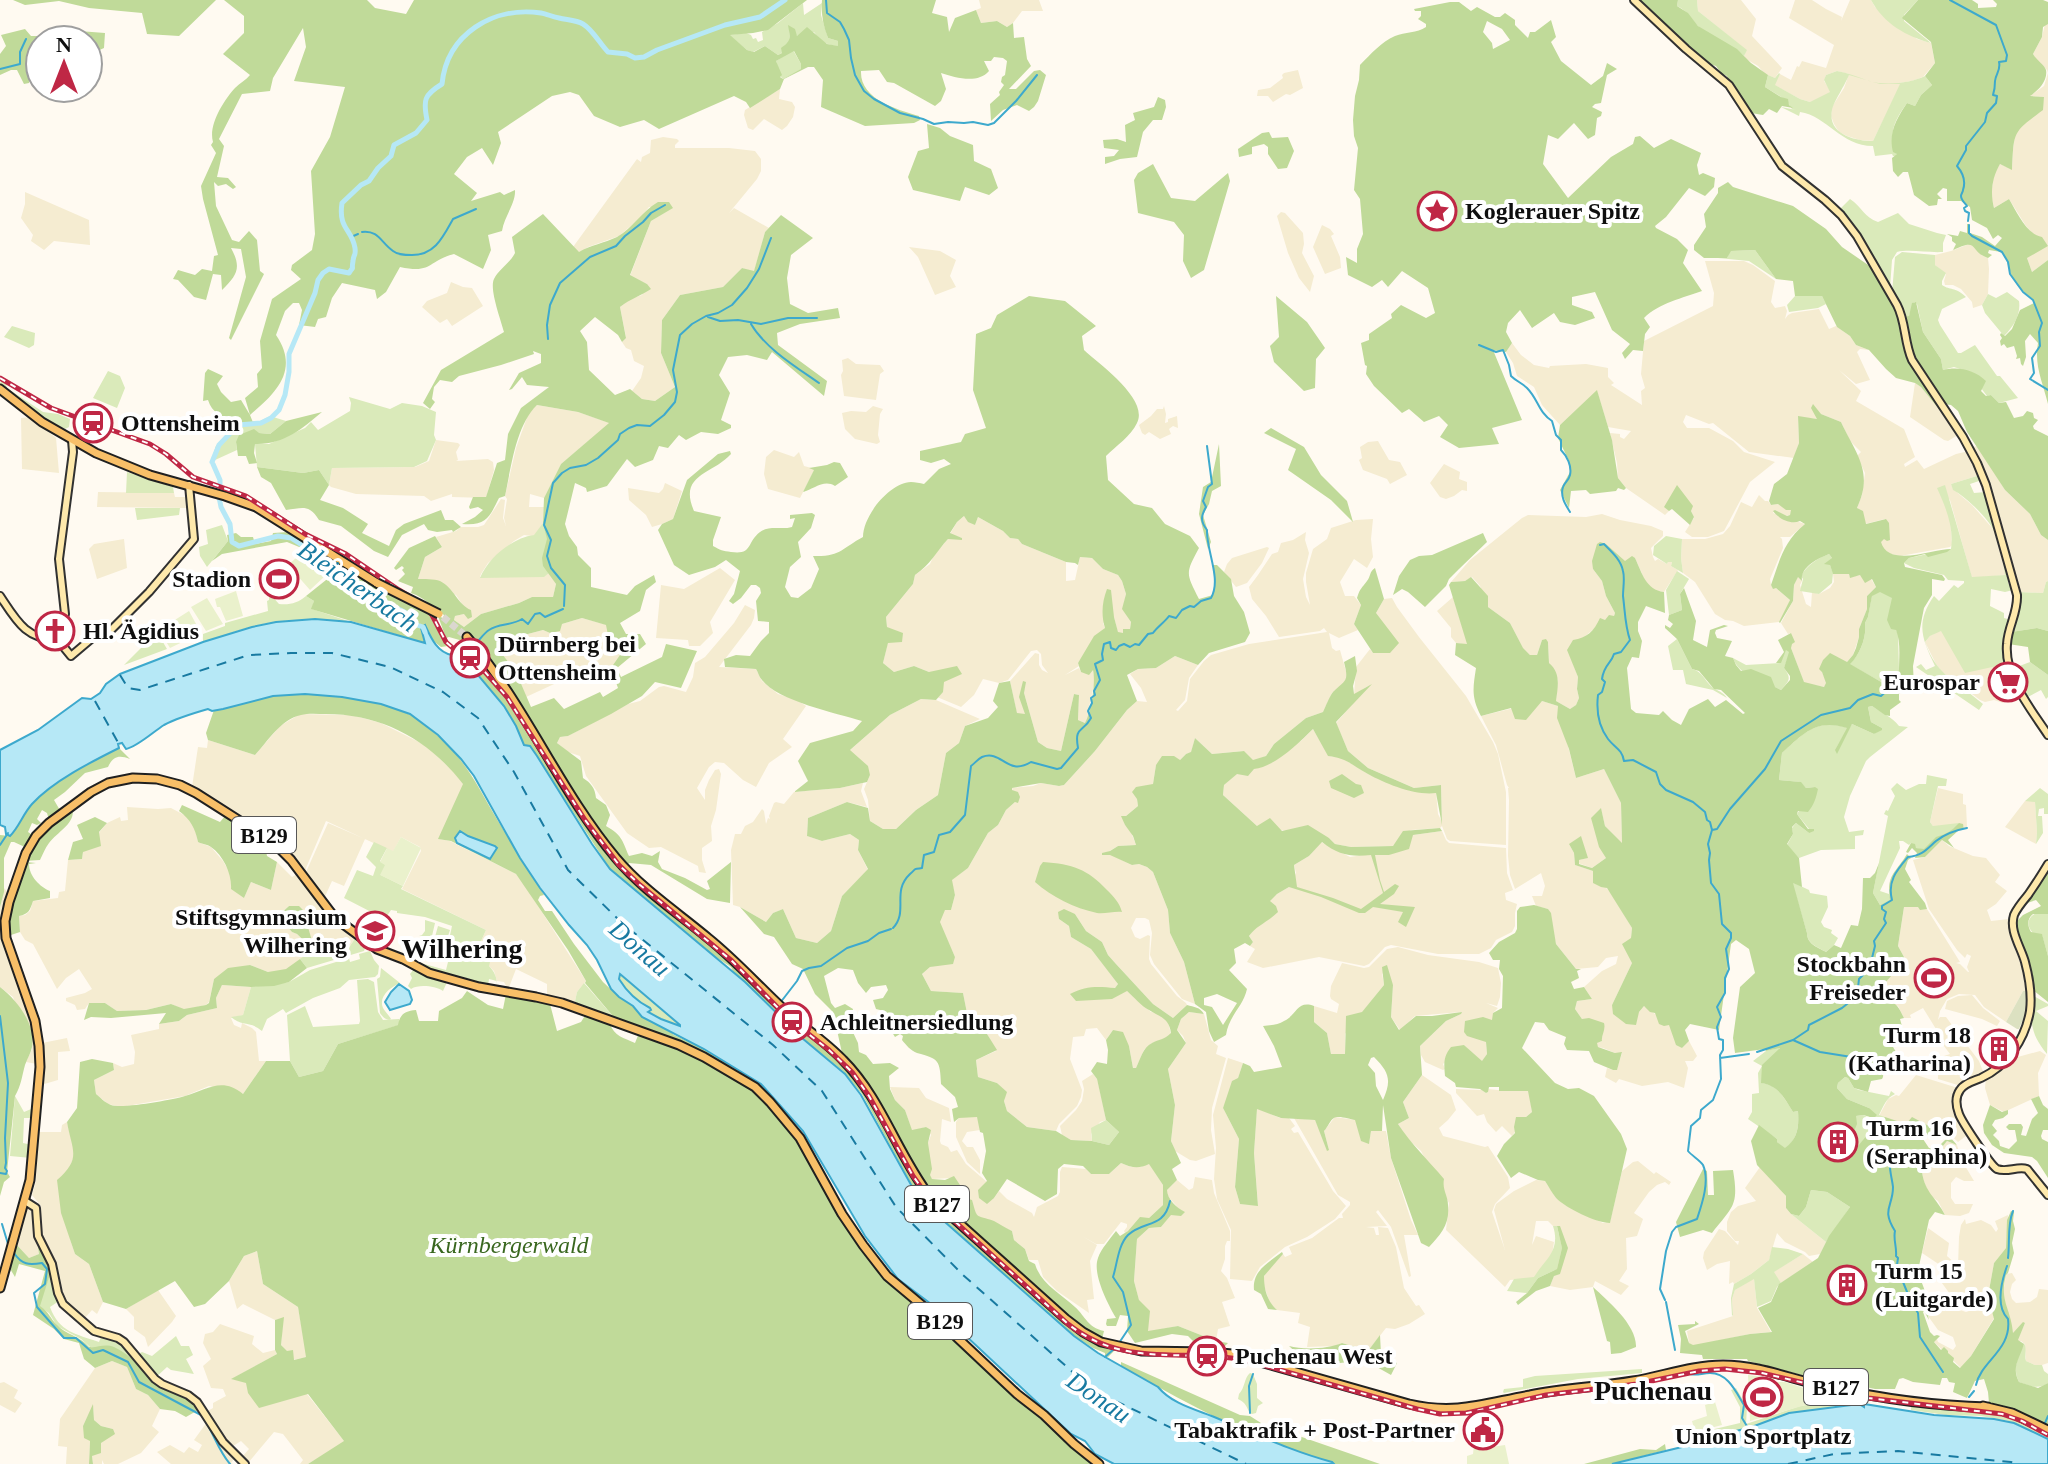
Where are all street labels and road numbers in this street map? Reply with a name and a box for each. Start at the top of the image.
road number: B129 [232,817,296,853]
road number: B127 [905,1186,969,1222]
road number: B129 [908,1303,972,1339]
road number: B127 [1804,1369,1868,1405]

